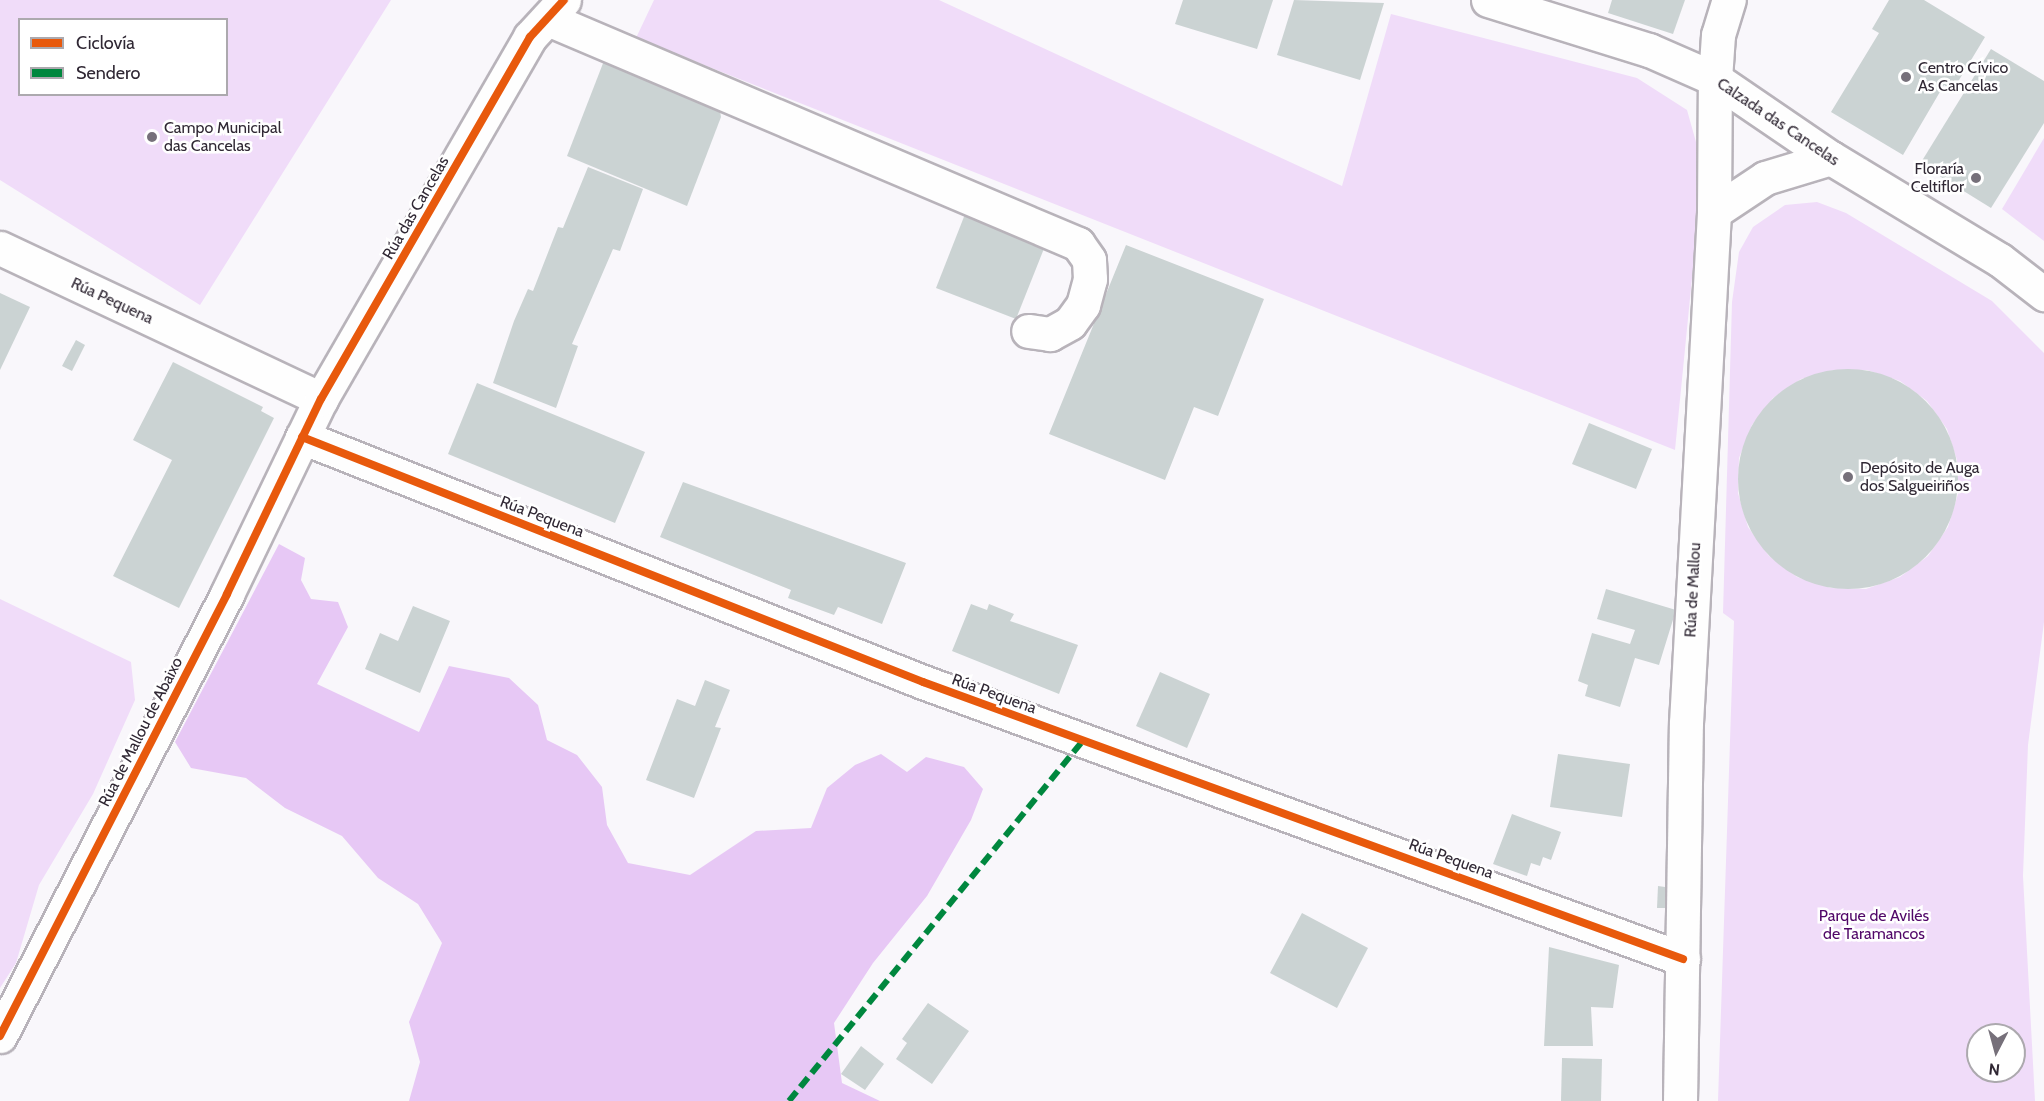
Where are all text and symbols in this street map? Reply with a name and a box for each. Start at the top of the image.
legend [18,18,228,96]
text: Ciclovía [76,32,135,54]
place label: Centro Cívico As Cancelas [1918,58,2008,96]
text: Sendero [76,62,140,84]
marker: Centro Cívico As Cancelas [1899,70,1913,84]
street label: Calzada das Cancelas [1713,74,1843,170]
place label: Campo Municipal das Cancelas [164,118,281,156]
marker: Campo Municipal das Cancelas [145,130,159,144]
street label: Rúa das Cancelas [379,153,453,263]
place label: Floraría Celtiflor [1911,159,1964,197]
marker: Floraría Celtiflor [1969,171,1983,185]
street label: Rúa Pequena [68,274,156,328]
place label: Depósito de Auga dos Salgueiriños [1860,458,1980,496]
marker: Depósito de Auga dos Salgueiriños [1841,470,1855,484]
street label: Rúa Pequena [497,492,587,542]
street label: Rúa de Mallou [1681,542,1705,638]
street label: Rúa de Mallou de Abaixo [95,654,187,810]
street label: Rúa Pequena [949,670,1039,718]
street label: Rúa Pequena [1406,835,1496,883]
park label: Parque de Avilés de Taramancos [1819,906,1929,944]
north arrow [1966,1023,2026,1083]
text: N [1988,1059,2001,1079]

